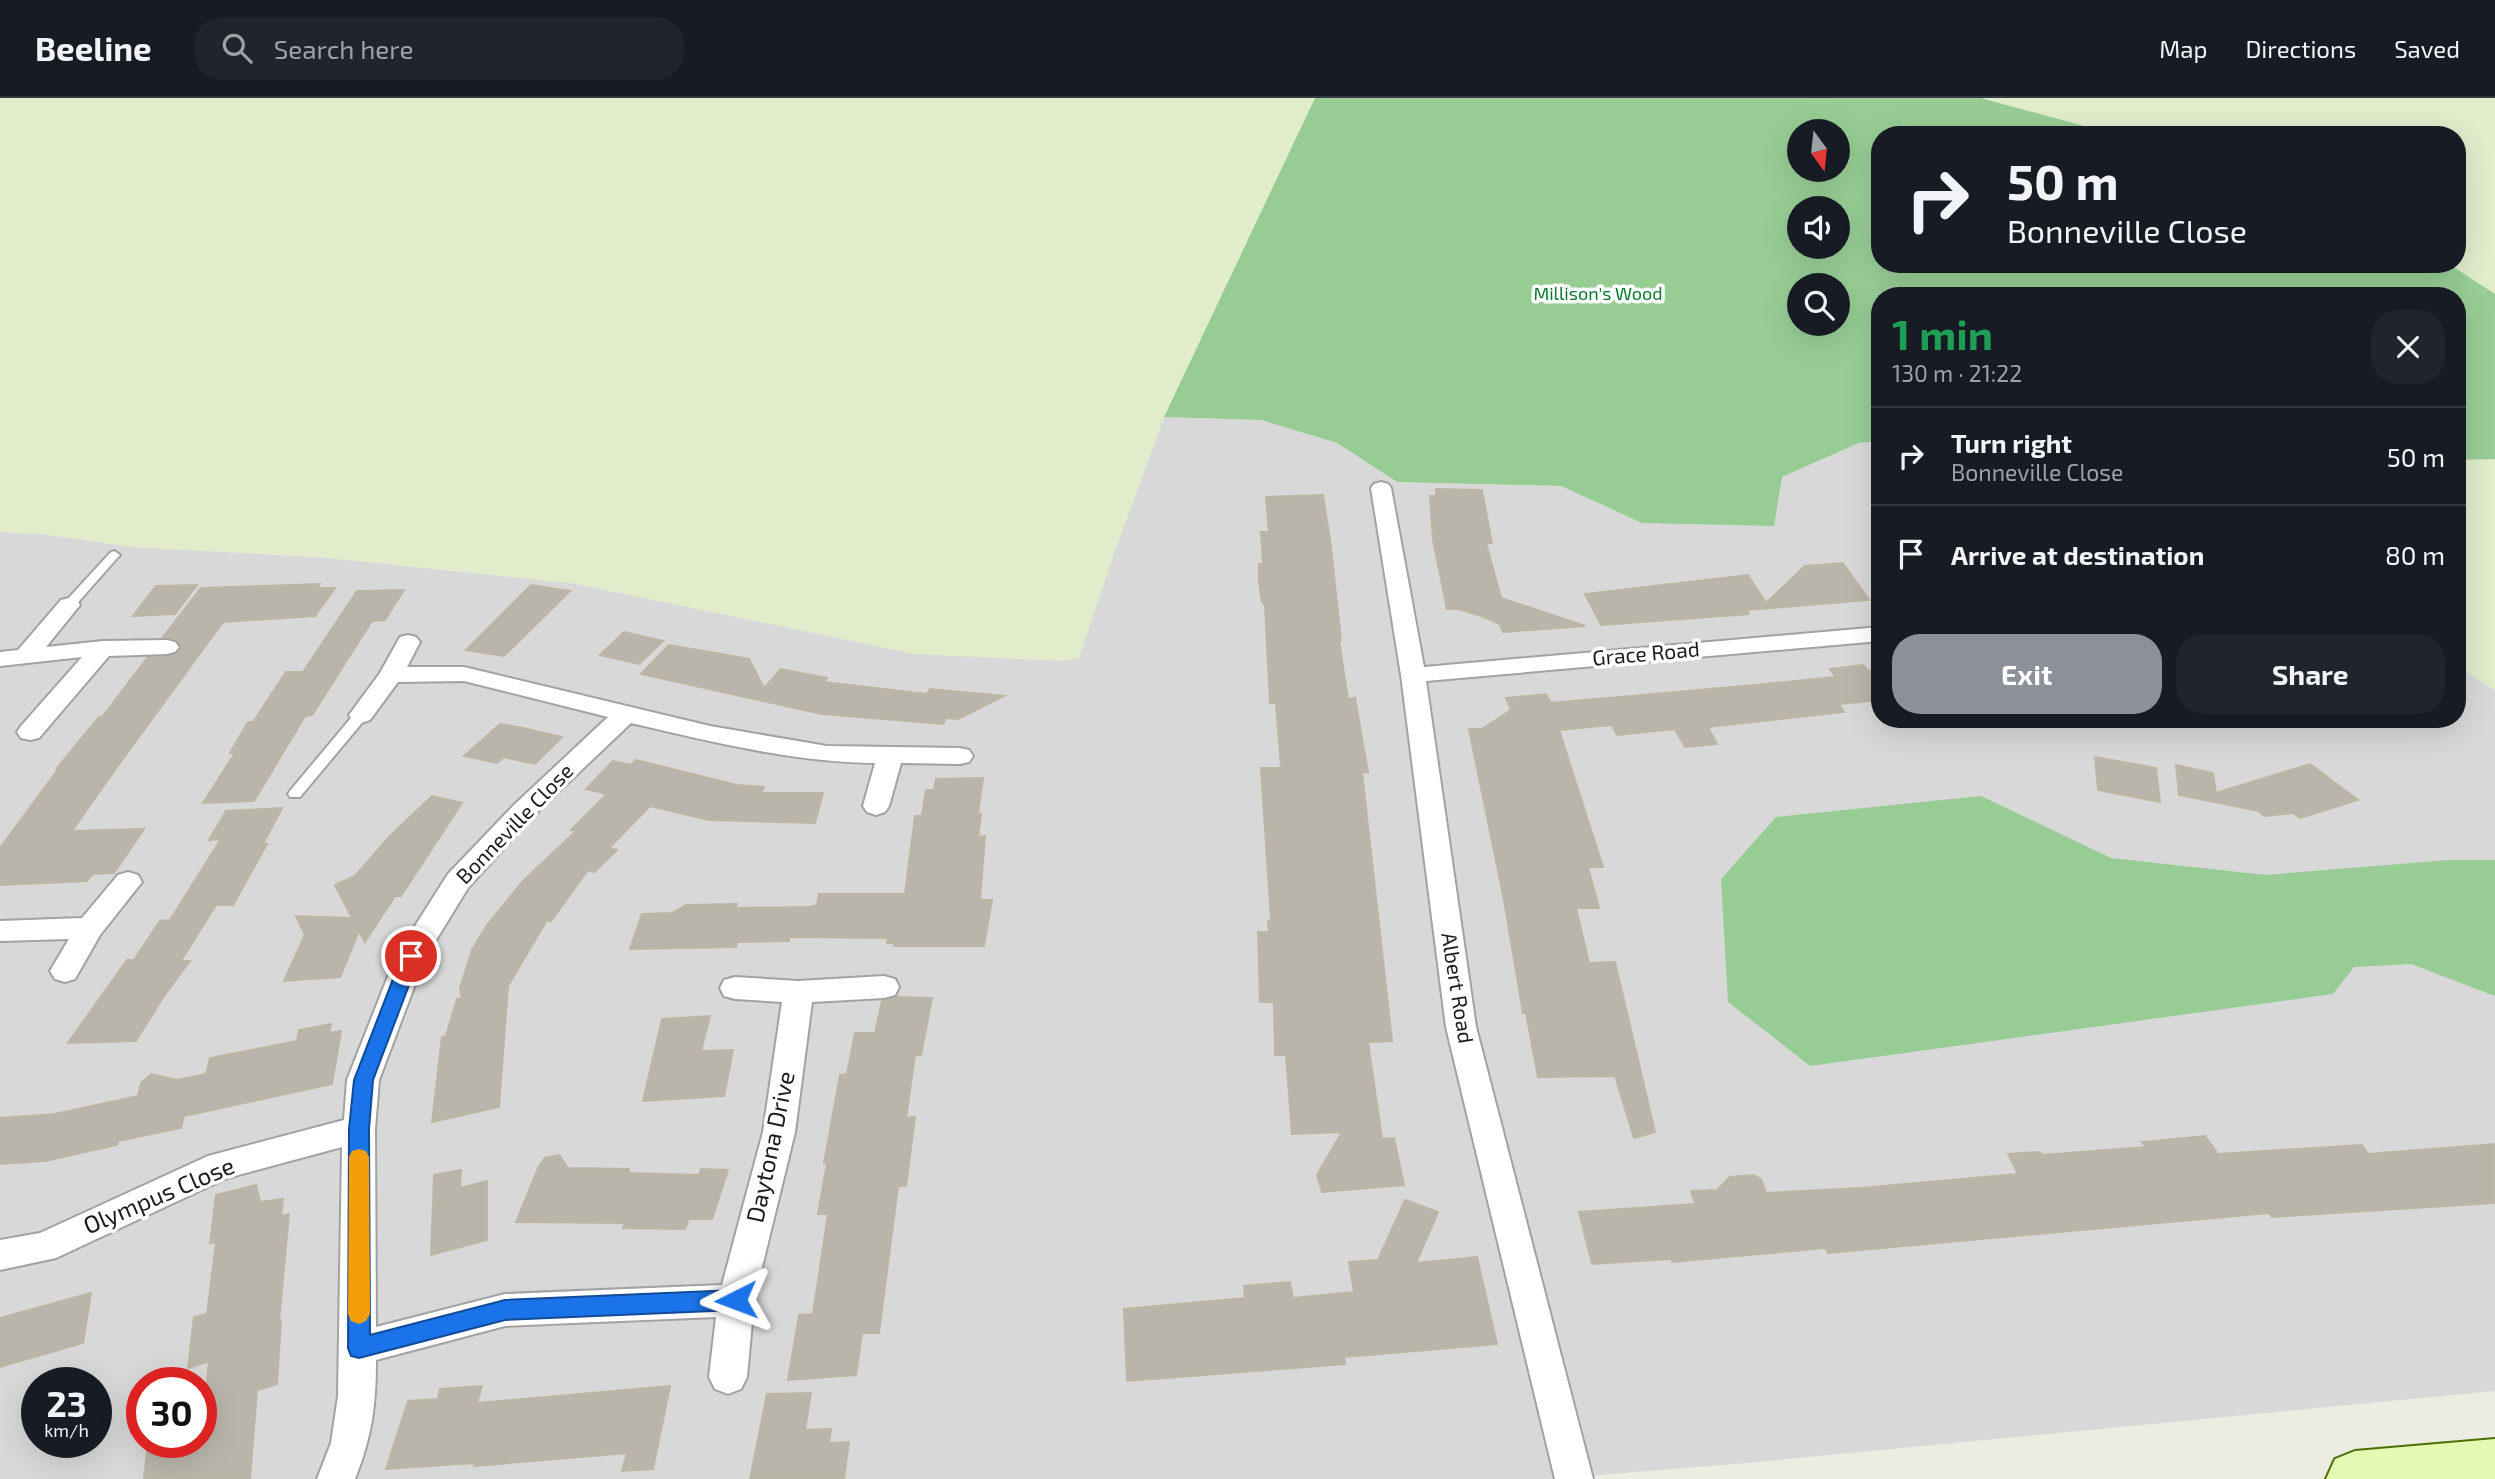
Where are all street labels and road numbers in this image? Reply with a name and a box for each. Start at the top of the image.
street label: Grace Road [1591,635,1701,670]
street label: Bonneville Close [450,758,578,888]
street label: Albert Road [1437,930,1480,1045]
street label: Daytona Drive [739,1068,800,1225]
street label: Olympus Close [79,1150,238,1239]

